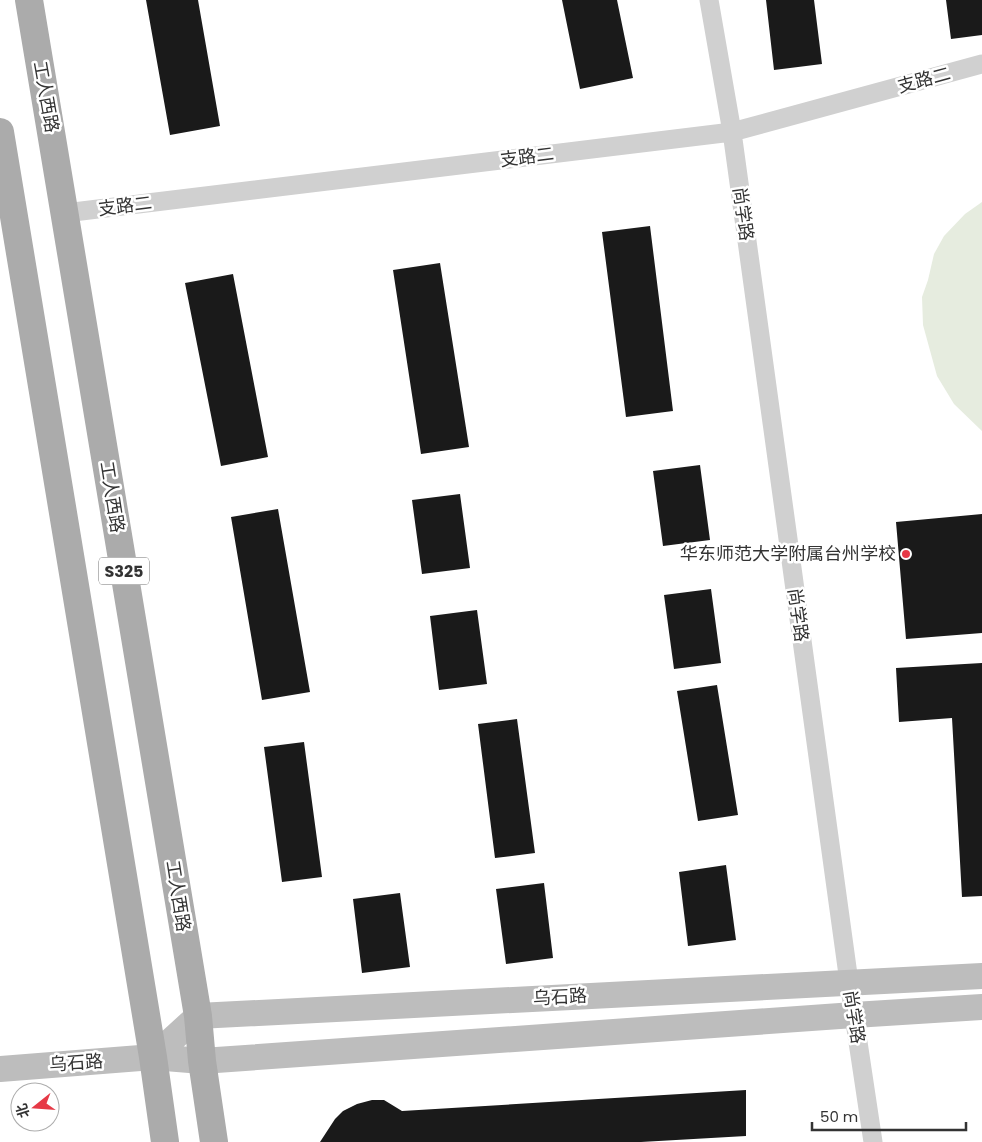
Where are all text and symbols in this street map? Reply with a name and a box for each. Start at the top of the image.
street label: 工人西路 [28,59,65,135]
street label: 支路二 [895,60,953,99]
street label: 支路二 [499,141,555,172]
street label: 尚学路 [727,185,760,242]
street label: 支路二 [97,190,153,221]
street label: 工人西路 [95,459,130,534]
place label: 华东师范大学附属台州学校 [680,541,896,566]
marker: 华东师范大学附属台州学校 [900,548,912,560]
road number: S325 [99,558,149,584]
street label: 尚学路 [782,586,815,643]
street label: 工人西路 [161,858,196,933]
street label: 乌石路 [532,983,588,1010]
street label: 尚学路 [838,988,871,1046]
street label: 乌石路 [48,1048,104,1077]
north arrow [10,1082,60,1132]
scale bar [812,1100,966,1132]
text: 北 [11,1101,34,1120]
text: 50 m [820,1106,858,1127]

